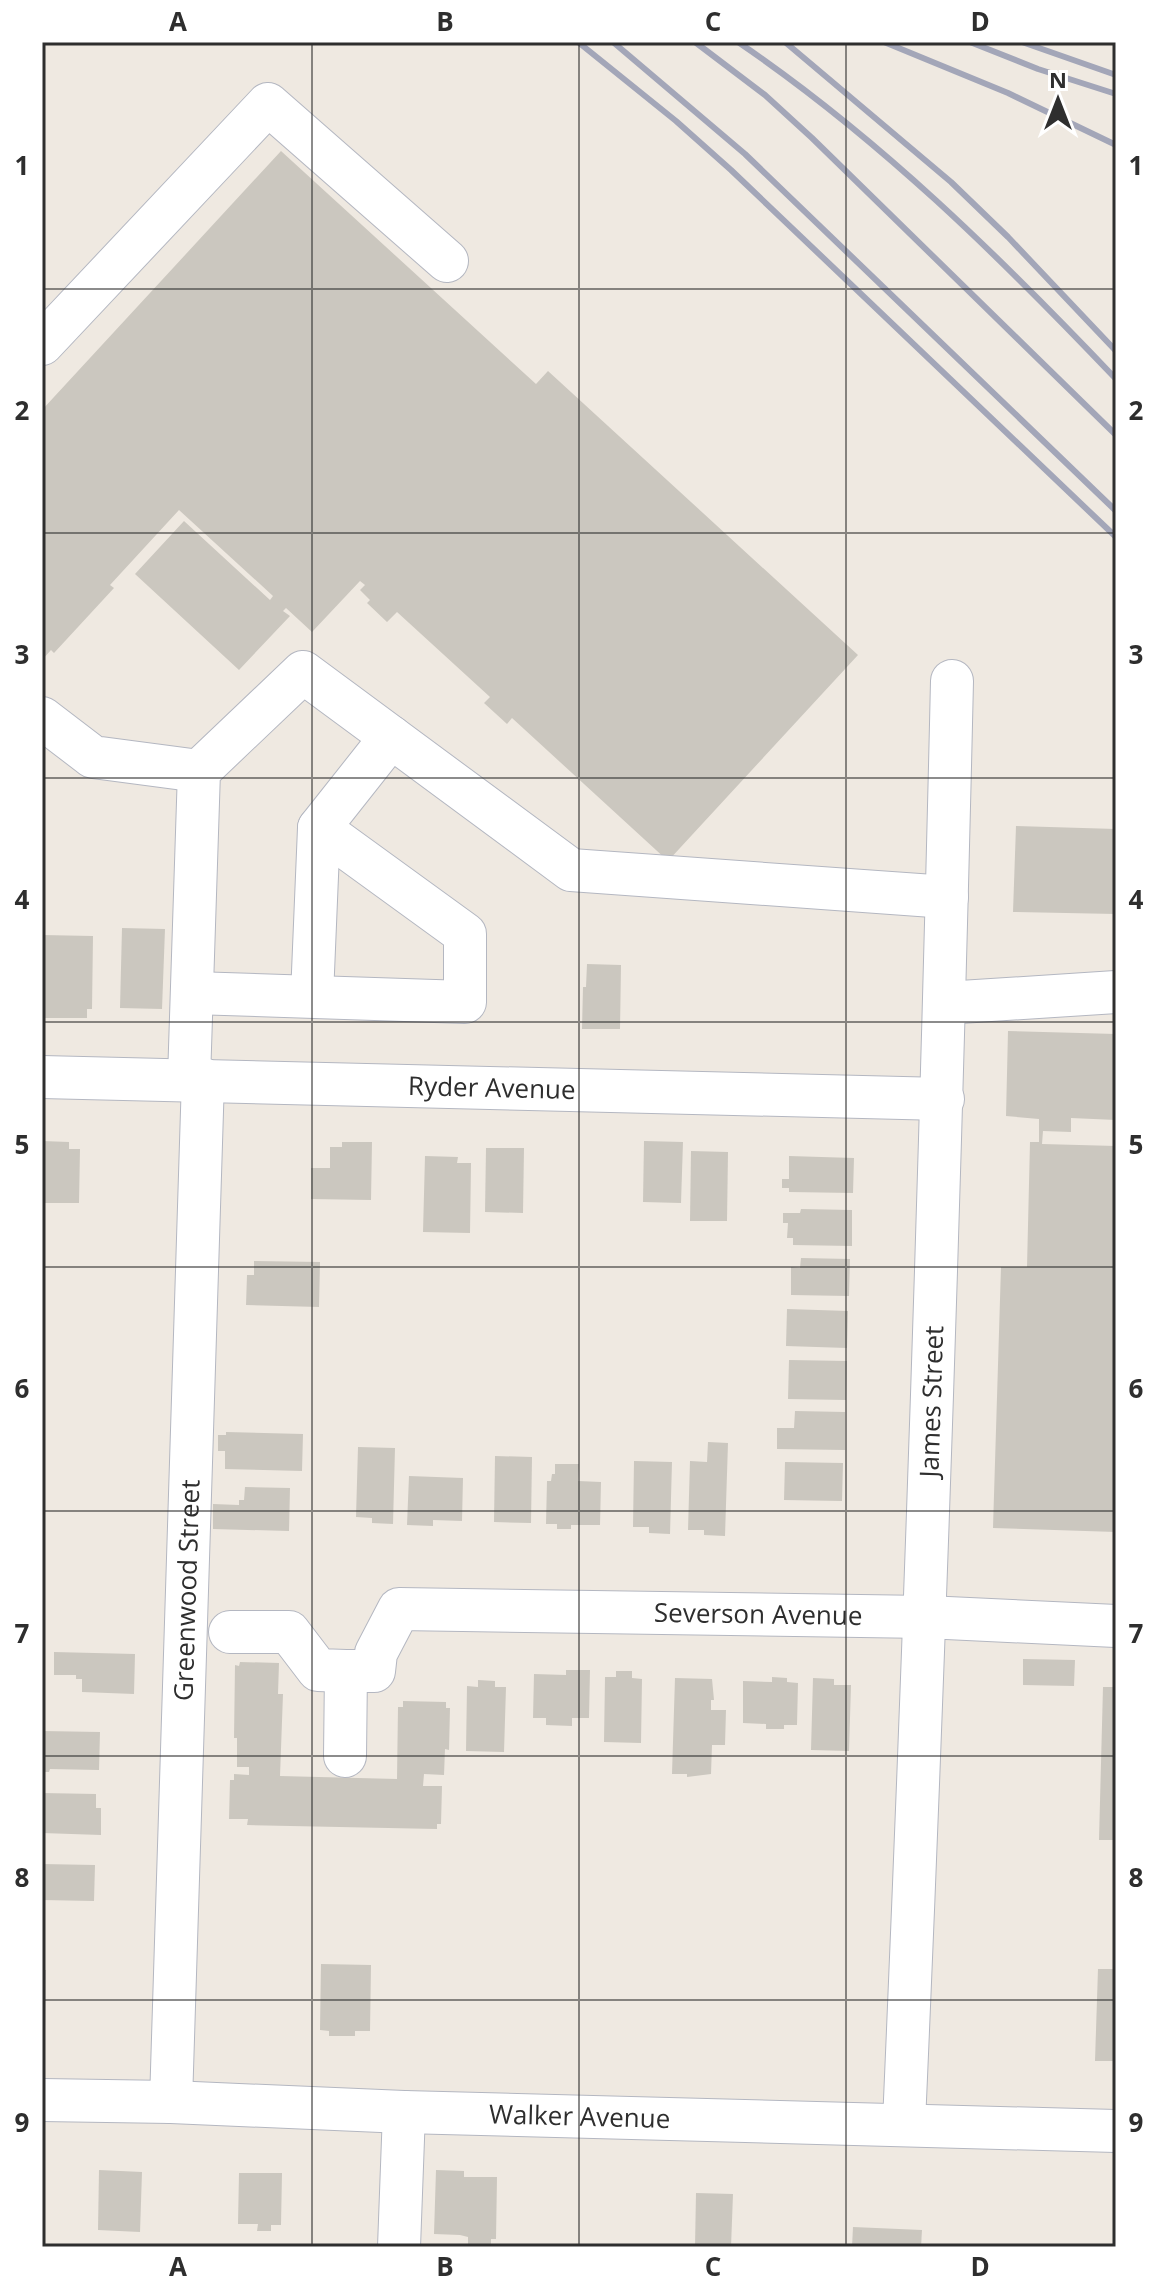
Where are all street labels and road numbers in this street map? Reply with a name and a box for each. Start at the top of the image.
street label: Ryder Avenue [408,1067,576,1107]
street label: James Street [910,1325,951,1481]
street label: Greenwood Street [165,1479,207,1701]
street label: Severson Avenue [654,1594,863,1633]
street label: Walker Avenue [489,2095,671,2136]

